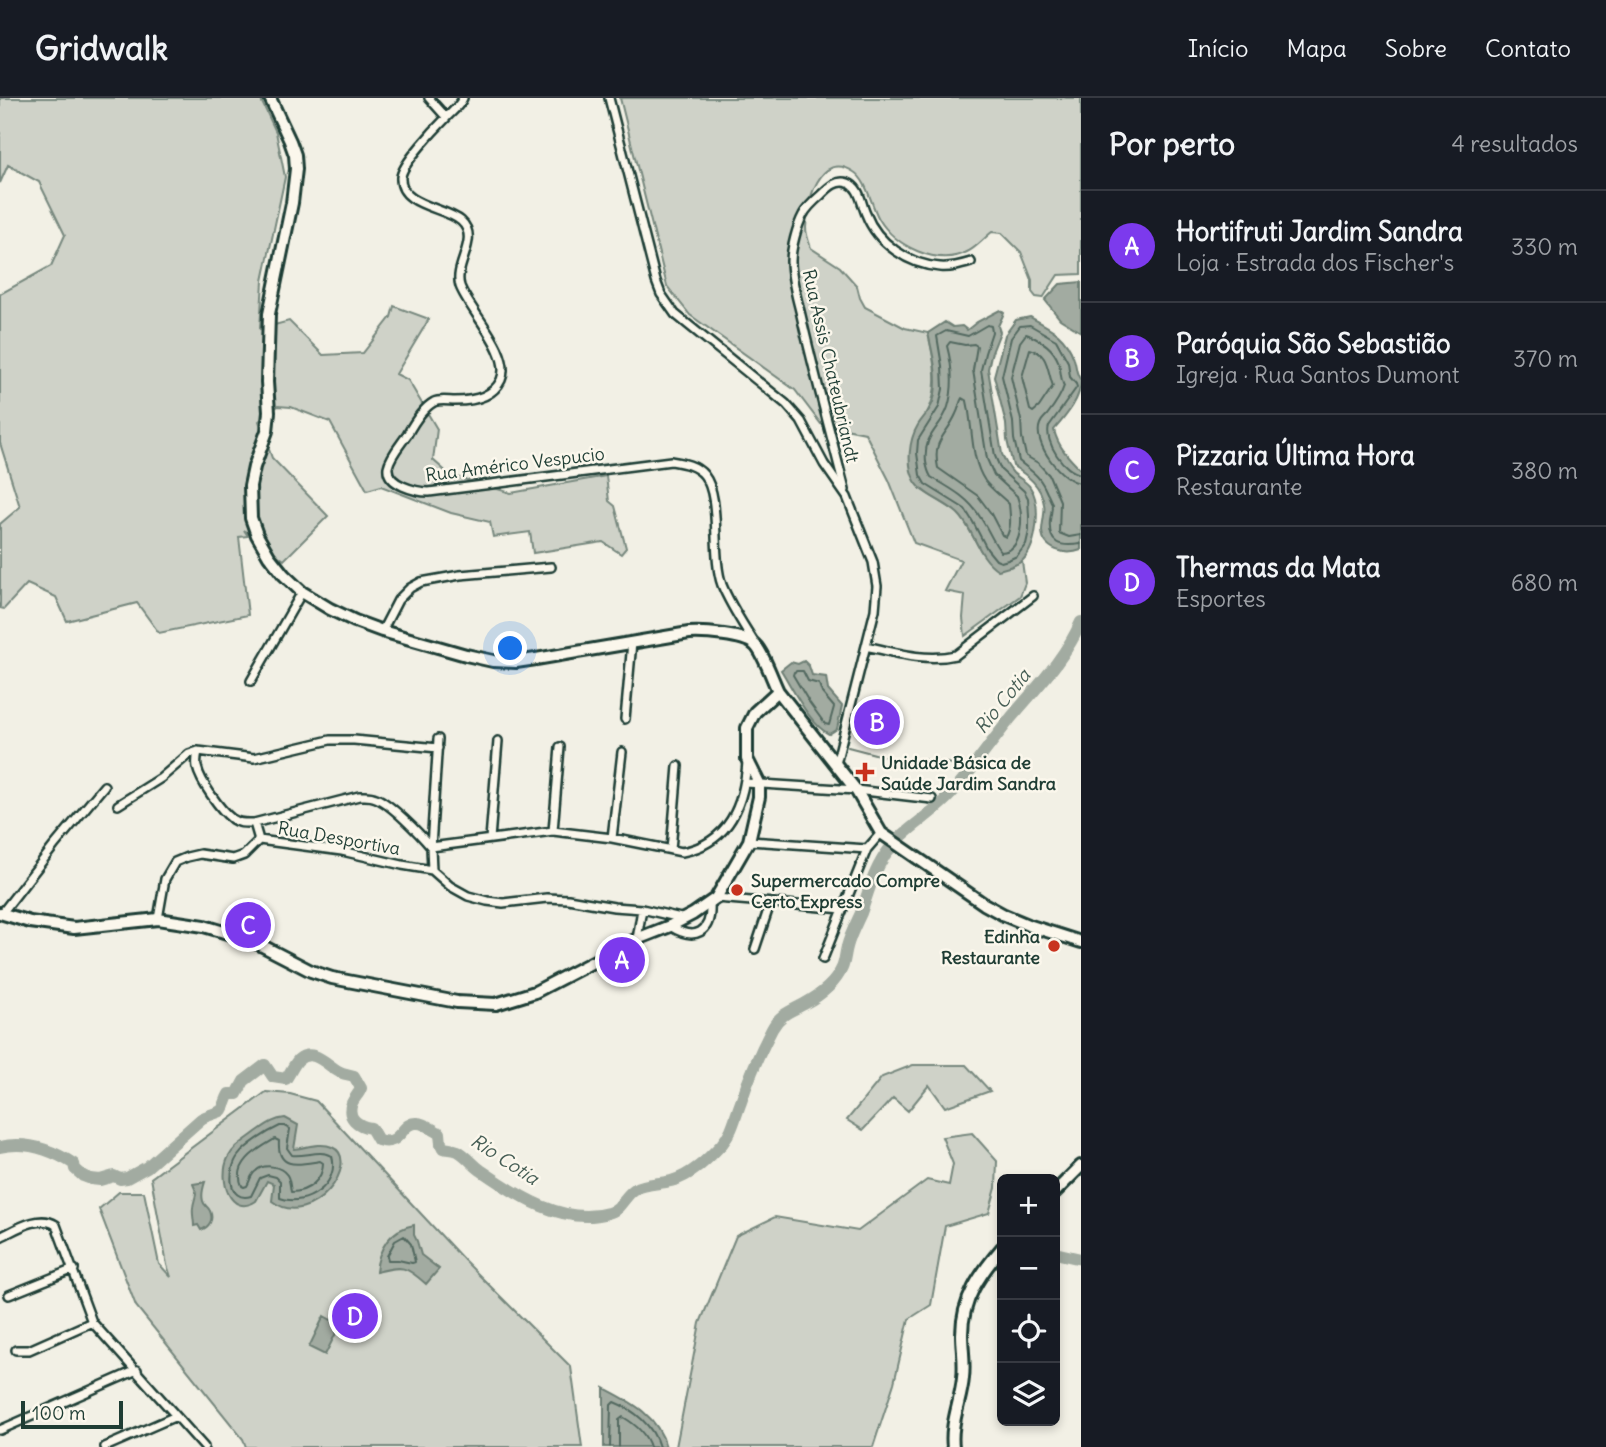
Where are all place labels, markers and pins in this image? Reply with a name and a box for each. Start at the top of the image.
pin: B [854,696,900,748]
place label: Unidade Básica de Saúde Jardim Sandra [881,751,1056,795]
marker: Unidade Básica de Saúde Jardim Sandra [855,762,875,782]
place label: Supermercado Compre Certo Express [751,869,940,913]
marker: Supermercado Compre Certo Express [729,882,745,898]
pin: C [225,899,271,951]
place label: Edinha Restaurante [941,925,1040,969]
pin: A [599,934,645,986]
marker: Edinha Restaurante [1046,938,1062,954]
pin: D [332,1290,378,1342]

